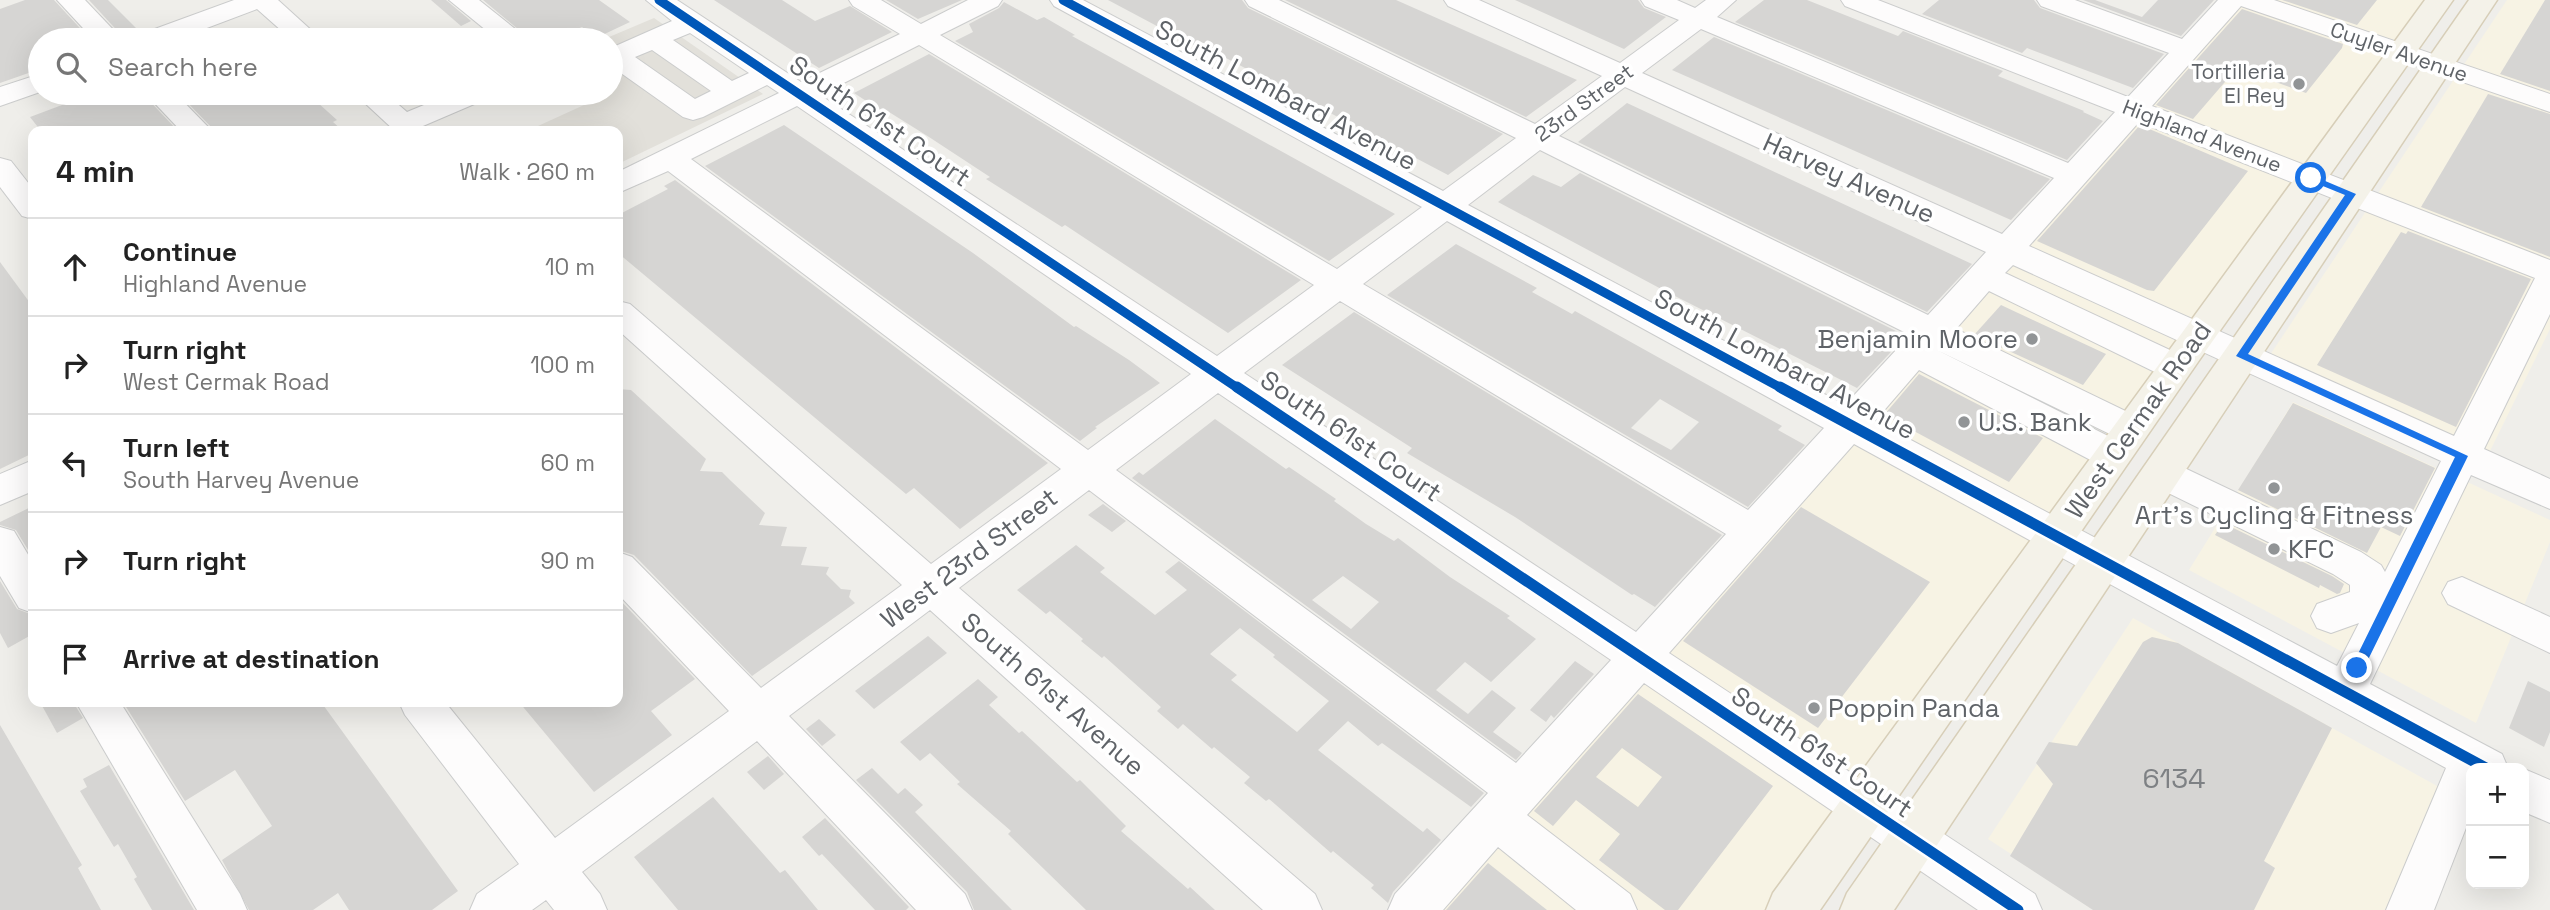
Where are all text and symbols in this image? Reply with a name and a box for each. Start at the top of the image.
street label: South Lombard Avenue [1150,12,1422,178]
street label: Cuyler Avenue [2327,15,2472,88]
search box [28,28,623,105]
icon: search [52,48,90,86]
street label: South 61st Court [783,48,977,194]
text: Search here [108,50,258,84]
street label: 23rd Street [1529,58,1639,148]
place label: Tortilleria El Rey [2191,58,2285,109]
marker: Tortilleria El Rey [2291,76,2307,92]
street label: Highland Avenue [2119,93,2286,178]
street label: Harvey Avenue [1758,125,1940,231]
text: 4 min [56,152,135,191]
text: Walk · 260 m [459,157,595,187]
route start [2295,162,2326,193]
text: Continue [123,235,237,269]
icon: ahead [56,248,94,286]
text: 10 m [545,252,595,282]
text: Highland Avenue [123,269,307,299]
street label: South Lombard Avenue [1649,281,1921,447]
street label: West Cermak Road [2057,315,2219,525]
place label: Benjamin Moore [1817,322,2018,356]
marker: Benjamin Moore [2024,331,2040,347]
text: Turn right [123,333,247,367]
icon: right [56,346,94,384]
text: 100 m [530,350,595,380]
street label: South 61st Court [1254,363,1448,509]
text: West Cermak Road [123,367,330,397]
place label: U.S. Bank [1978,405,2092,439]
marker: U.S. Bank [1956,414,1972,430]
text: Turn left [123,431,230,465]
icon: left [56,444,94,482]
text: 60 m [540,448,595,478]
text: South Harvey Avenue [123,465,359,495]
street label: West 23rd Street [874,480,1064,636]
marker: Art's Cycling & Fitness [2266,480,2282,496]
place label: Art's Cycling & Fitness [2135,498,2413,532]
place label: KFC [2288,532,2334,566]
marker: KFC [2266,541,2282,557]
icon: right [56,542,94,580]
text: Turn right [123,544,247,578]
text: 90 m [540,546,595,576]
street label: South 61st Avenue [954,605,1152,783]
icon: arrive [56,640,94,678]
text: Arrive at destination [123,642,380,676]
route end [2341,652,2372,683]
street label: South 61st Court [1725,679,1919,825]
place label: Poppin Panda [1828,691,2000,725]
marker: Poppin Panda [1806,700,1822,716]
house number: 6134 [2142,760,2206,796]
map controls [2466,763,2529,889]
button: + [2466,763,2529,826]
button: − [2466,826,2529,889]

